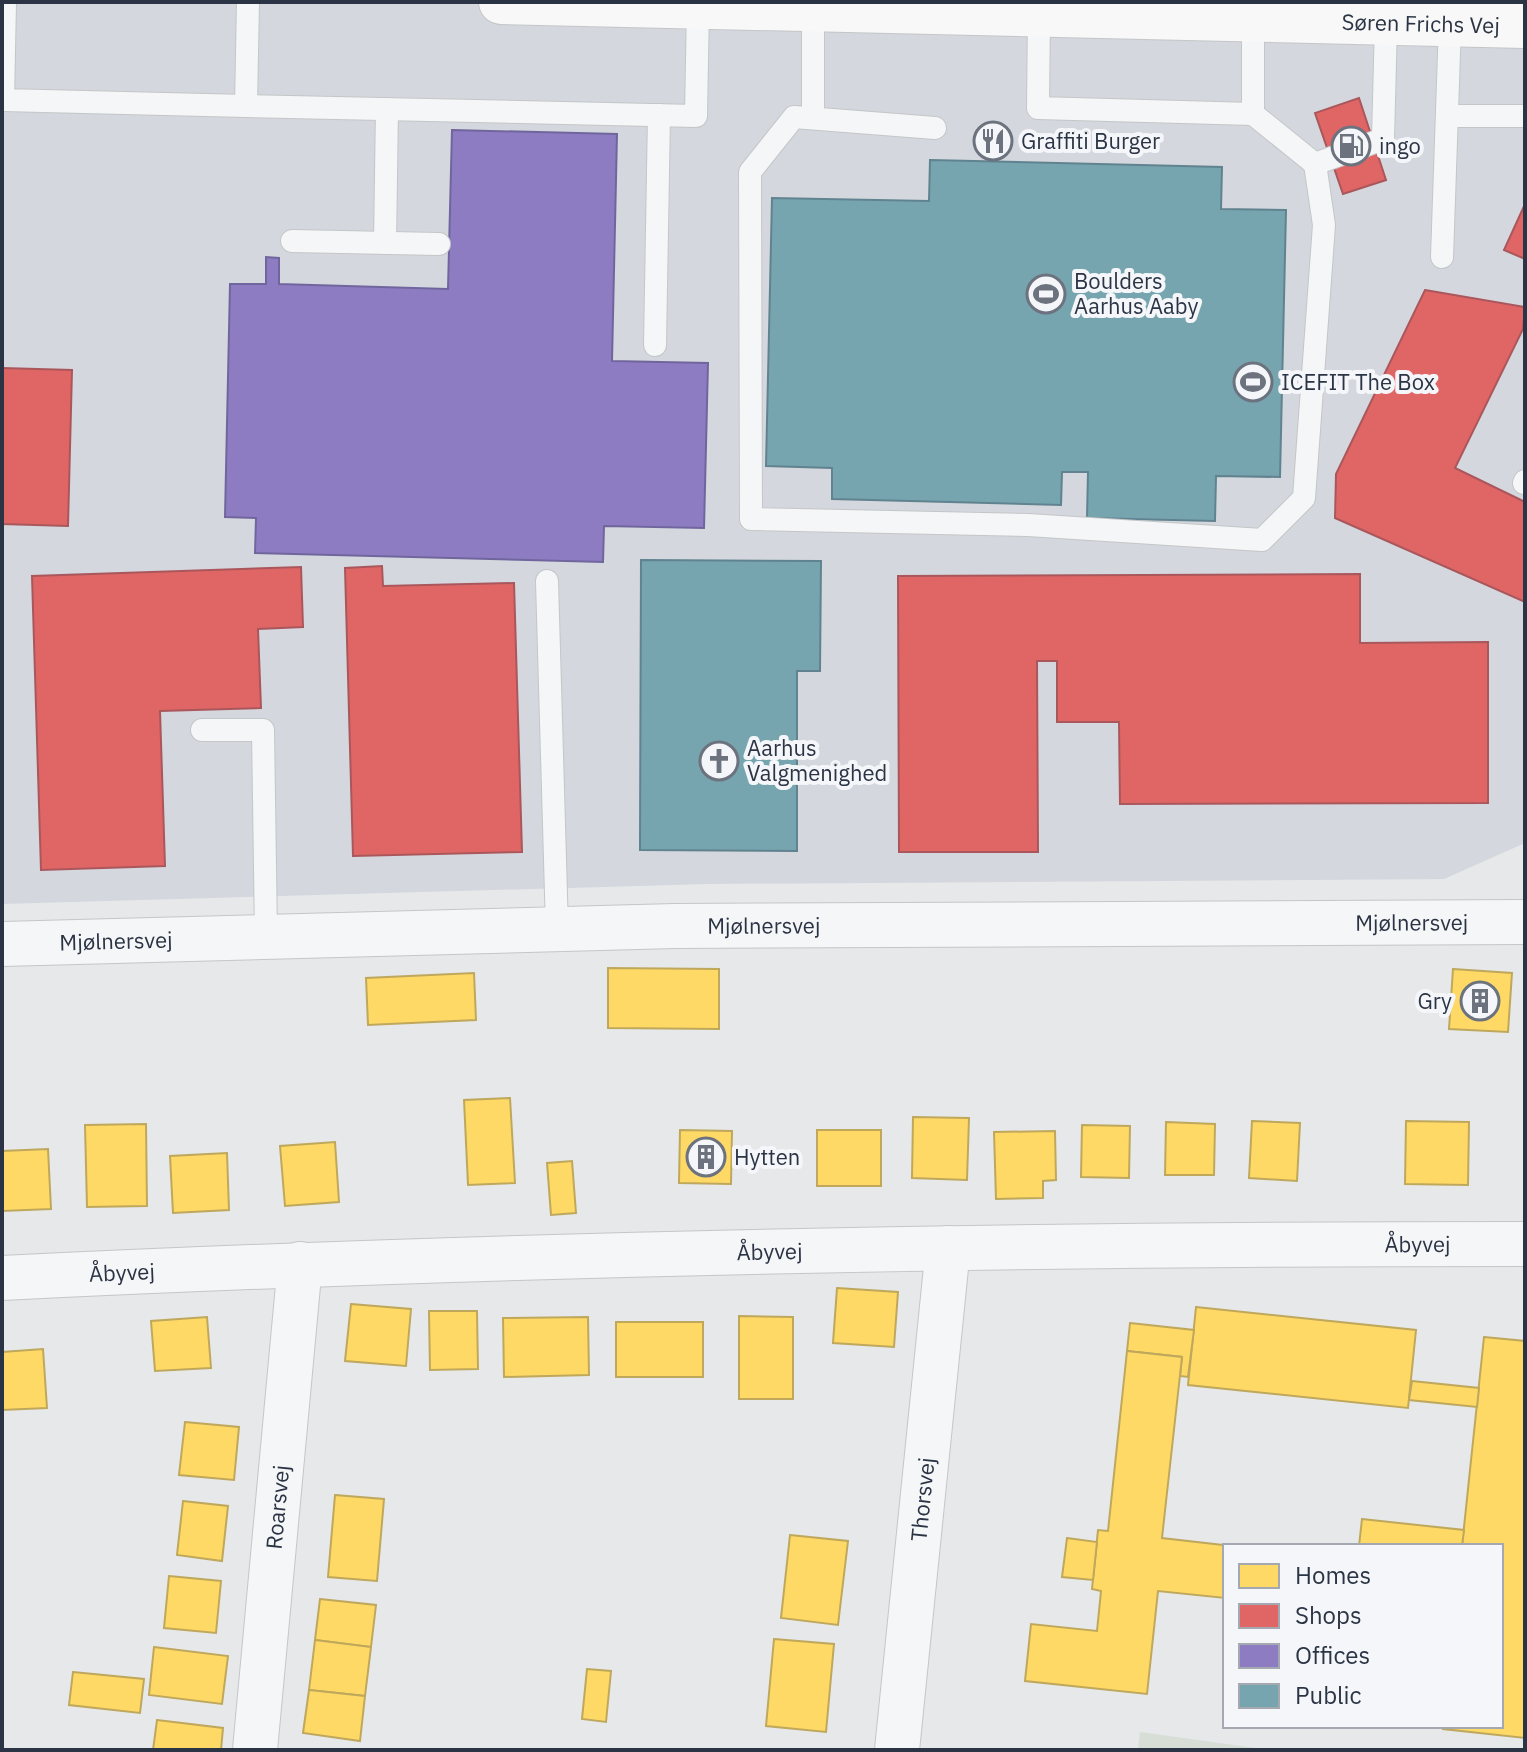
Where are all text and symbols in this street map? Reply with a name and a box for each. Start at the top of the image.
street label: Søren Frichs Vej [1341,7,1500,39]
restaurant icon: Graffiti Burger [972,120,1014,162]
fuel station icon: ingo [1330,125,1372,167]
place label: Graffiti Burger [1021,126,1160,155]
place label: ingo [1379,131,1421,160]
place label: Boulders Aarhus Aaby [1074,266,1198,320]
sports icon: Boulders Aarhus Aaby [1025,273,1067,315]
sports icon: ICEFIT The Box [1232,361,1274,403]
place label: ICEFIT The Box [1281,367,1435,396]
place label: Aarhus Valgmenighed [747,733,887,787]
church icon: Aarhus Valgmenighed [698,740,740,782]
street label: Mjølnersvej [1355,907,1468,937]
street label: Mjølnersvej [707,910,820,940]
street label: Mjølnersvej [59,924,173,956]
building icon: Gry [1459,980,1501,1022]
place label: Gry [1417,986,1452,1015]
building icon: Hytten [685,1136,727,1178]
place label: Hytten [734,1142,800,1171]
street label: Åbyvej [1384,1229,1450,1258]
street label: Åbyvej [736,1236,803,1266]
street label: Åbyvej [88,1256,155,1288]
street label: Thorsvej [903,1456,941,1543]
street label: Roarsvej [259,1464,295,1550]
legend [1223,1544,1503,1728]
text: Homes [1295,1559,1371,1591]
text: Shops [1295,1599,1362,1631]
text: Offices [1295,1639,1370,1671]
text: Public [1295,1679,1362,1711]

